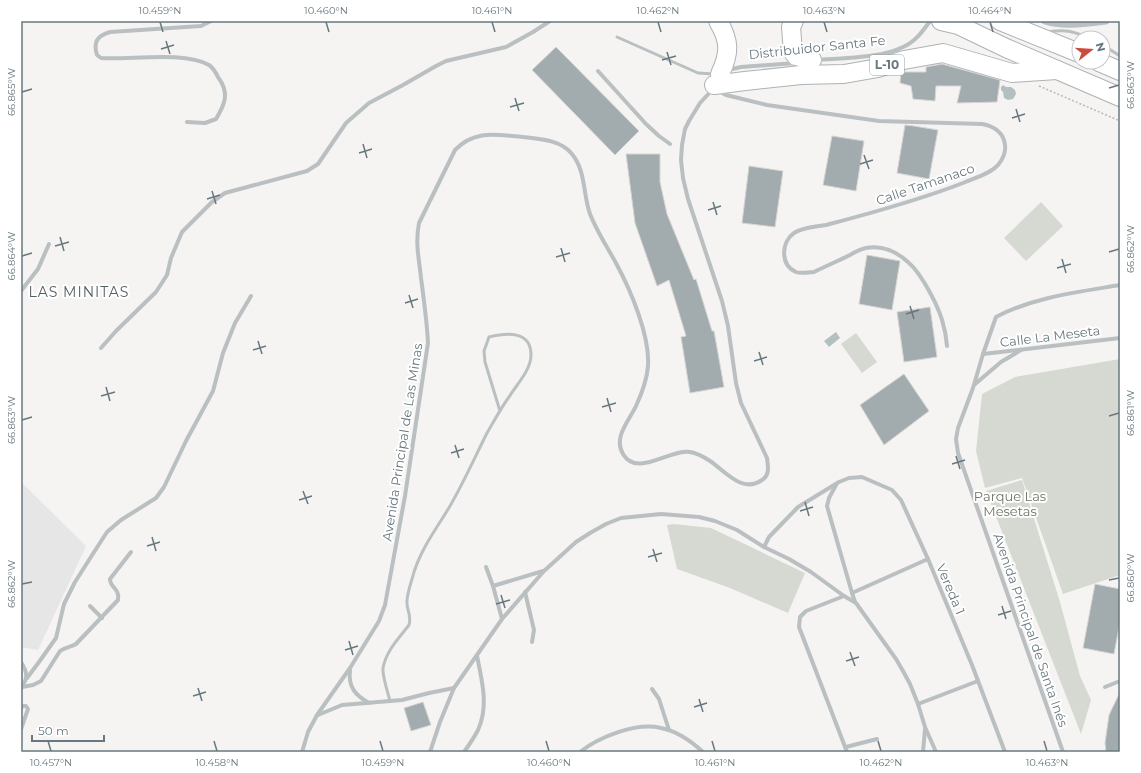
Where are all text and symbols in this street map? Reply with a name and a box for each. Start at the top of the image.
text: 10.459°N [139,4,181,17]
text: 10.460°N [304,4,348,17]
text: 10.461°N [472,4,512,17]
text: 10.462°N [637,4,679,17]
text: 10.463°N [803,4,845,17]
text: 10.464°N [968,4,1012,17]
north arrow [1071,30,1111,70]
street label: Distribuidor Santa Fe [748,32,886,62]
text: N [1093,41,1109,53]
road number: L-10 [870,55,904,75]
text: 66.863°W [1124,61,1137,109]
text: 66.865°W [5,68,18,116]
street label: Calle Tamanaco [874,160,976,208]
text: 66.862°W [1124,225,1137,273]
text: 66.864°W [5,232,18,280]
district label: LAS MINITAS [29,283,129,301]
street label: Calle La Meseta [999,322,1101,350]
street label: Avenida Principal de Las Minas [378,342,426,542]
text: 66.861°W [1124,390,1137,436]
text: 66.863°W [5,396,18,444]
park label: Parque Las Mesetas [974,488,1046,519]
street label: Avenida Principal de Santa Inés [990,531,1072,729]
text: 66.860°W [1124,553,1137,603]
text: 66.862°W [5,560,18,608]
street label: Vereda 1 [933,561,969,617]
scale bar [32,717,104,743]
text: 50 m [38,723,69,738]
text: 10.457°N [30,756,72,769]
text: 10.458°N [195,756,239,769]
text: 10.459°N [362,756,404,769]
text: 10.460°N [527,756,571,769]
text: 10.461°N [695,756,735,769]
text: 10.462°N [860,756,902,769]
text: 10.463°N [1026,756,1068,769]

